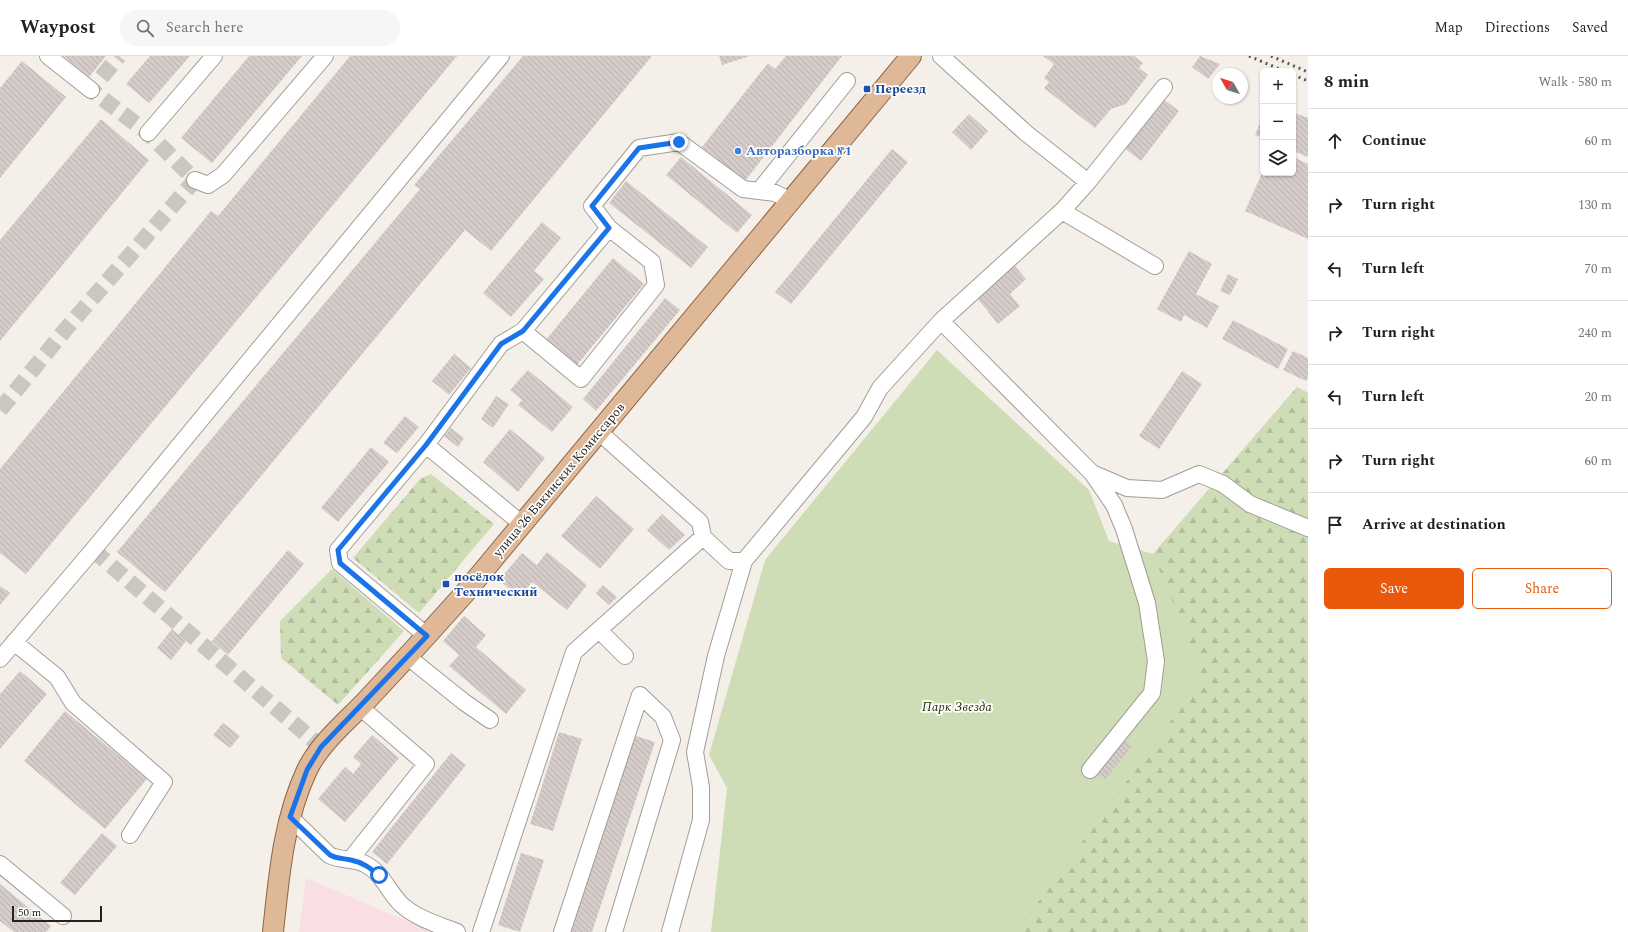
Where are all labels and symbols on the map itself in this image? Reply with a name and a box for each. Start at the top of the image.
north arrow [1212,68,1248,104]
place label: Переезд [875,79,926,99]
marker: Переезд [862,84,872,94]
route end [670,133,688,151]
place label: Авторазборка №1 [746,141,852,161]
marker: Авторазборка №1 [733,146,743,156]
street label: улица 26 Бакинских Комиссаров [488,398,630,562]
place label: посёлок Технический [454,567,538,602]
marker: посёлок Технический [441,579,451,589]
park label: Парк Звезда [922,697,992,717]
route start [370,866,388,884]
scale bar [12,904,102,923]

